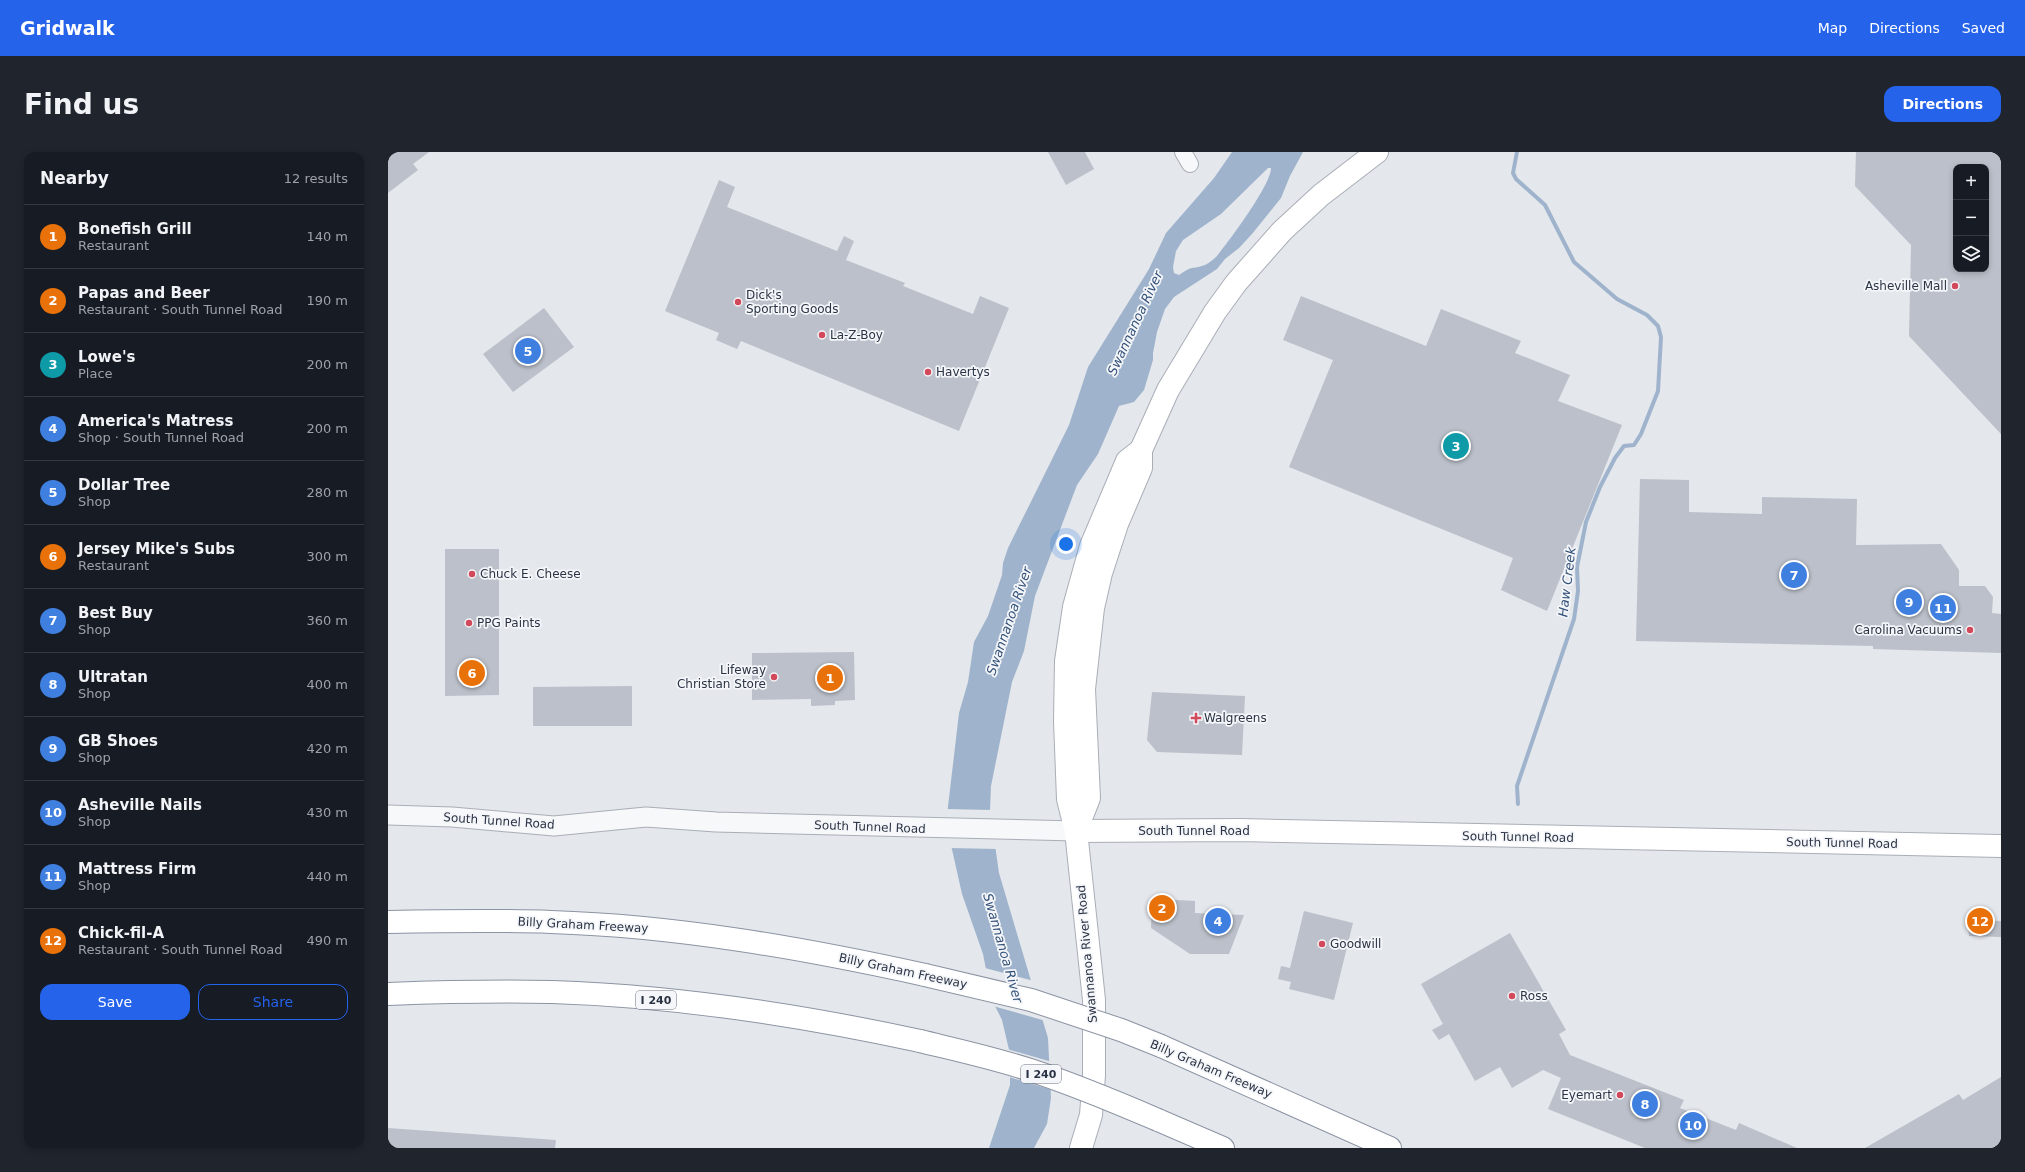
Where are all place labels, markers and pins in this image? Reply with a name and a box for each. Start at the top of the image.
place label: Asheville Mall [1865,279,1947,293]
marker: Asheville Mall [1950,281,1960,291]
place label: Dick's Sporting Goods [746,288,838,316]
marker: Dick's Sporting Goods [733,297,743,307]
place label: La-Z-Boy [830,328,883,342]
marker: La-Z-Boy [817,330,827,340]
pin: 5 [515,336,541,366]
place label: Havertys [936,365,990,379]
marker: Havertys [923,367,933,377]
pin: 3 [1443,431,1469,461]
pin: 7 [1781,560,1807,590]
place label: Chuck E. Cheese [480,567,581,581]
marker: Chuck E. Cheese [467,569,477,579]
pin: 9 [1896,587,1922,617]
pin: 11 [1930,593,1956,623]
place label: PPG Paints [477,616,541,630]
marker: PPG Paints [464,618,474,628]
place label: Carolina Vacuums [1854,623,1962,637]
marker: Carolina Vacuums [1965,625,1975,635]
pin: 6 [459,658,485,688]
place label: Lifeway Christian Store [677,663,766,691]
pin: 1 [817,663,843,693]
marker: Lifeway Christian Store [769,672,779,682]
place label: Walgreens [1204,711,1267,725]
marker: Walgreens [1191,713,1201,723]
pin: 2 [1149,893,1175,923]
pin: 4 [1205,906,1231,936]
pin: 12 [1967,906,1993,936]
place label: Goodwill [1330,937,1381,951]
marker: Goodwill [1317,939,1327,949]
place label: Ross [1520,989,1548,1003]
marker: Ross [1507,991,1517,1001]
place label: Eyemart [1561,1088,1612,1102]
pin: 8 [1632,1089,1658,1119]
marker: Eyemart [1615,1090,1625,1100]
pin: 10 [1680,1110,1706,1140]

